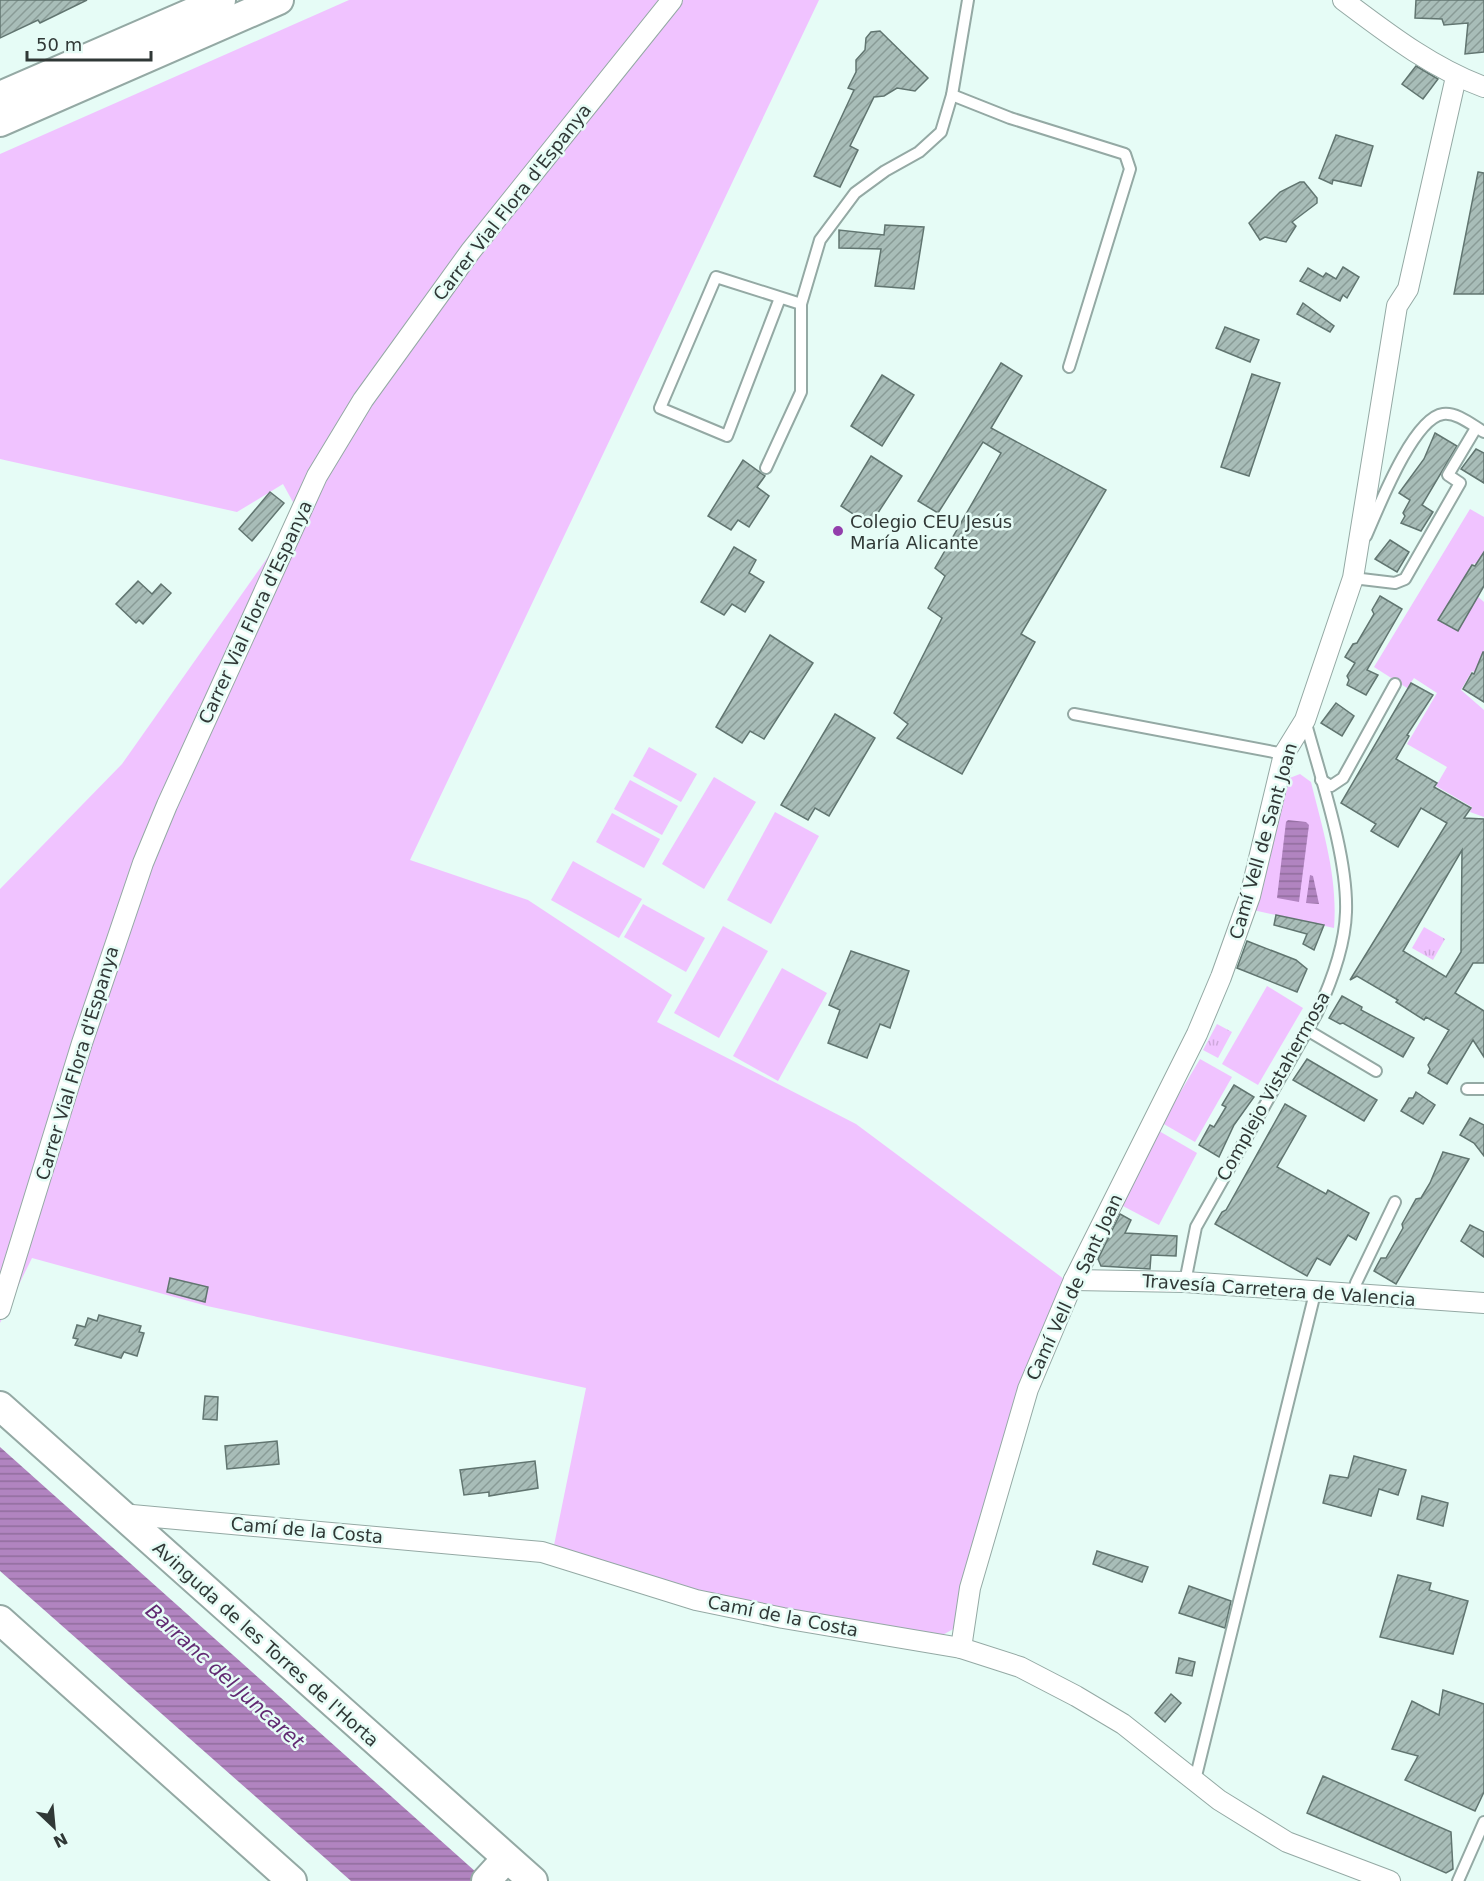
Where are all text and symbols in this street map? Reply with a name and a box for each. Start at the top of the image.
scale bar [27,24,152,62]
text: 50 m [36,34,82,55]
street label: Carrer Vial Flora d'Espanya [429,99,595,305]
street label: Carrer Vial Flora d'Espanya [194,497,316,727]
place label: Colegio CEU Jesús María Alicante [850,511,1012,553]
marker: Colegio CEU Jesús María Alicante [831,524,845,538]
street label: Camí Vell de Sant Joan [1225,740,1301,942]
street label: Carrer Vial Flora d'Espanya [31,943,123,1183]
street label: Complejo Vistahermosa [1212,988,1334,1184]
street label: Camí Vell de Sant Joan [1022,1190,1126,1384]
street label: Travesía Carretera de Valencia [1140,1270,1417,1310]
street label: Camí de la Costa [230,1513,384,1547]
street label: Avinguda de les Torres de l'Horta [149,1537,383,1751]
street label: Camí de la Costa [706,1591,860,1641]
water label: Barranc del Juncaret [141,1599,310,1754]
north arrow [24,1797,84,1857]
text: N [50,1829,71,1852]

